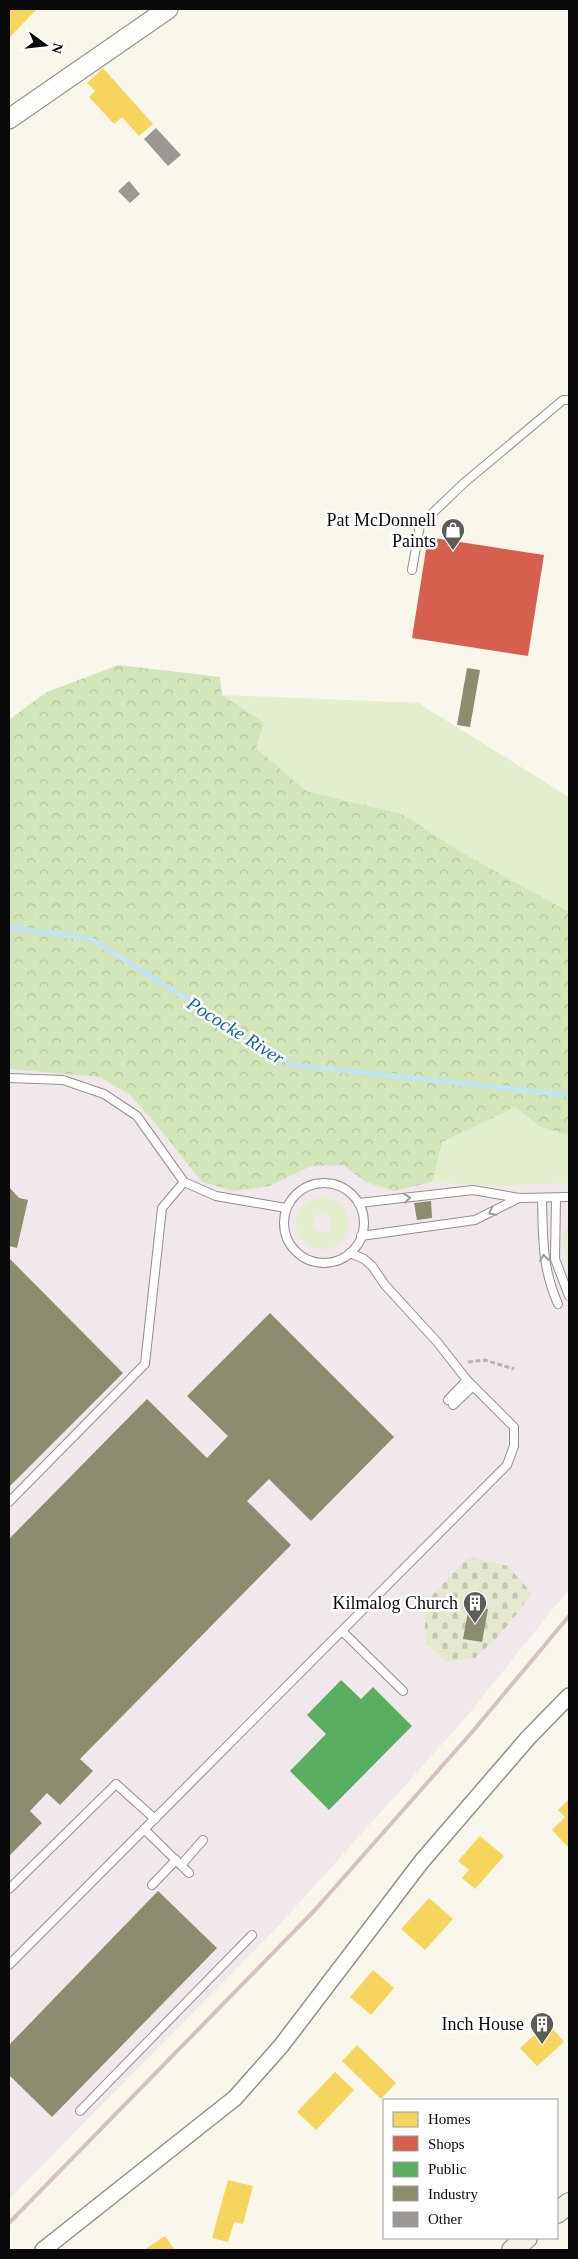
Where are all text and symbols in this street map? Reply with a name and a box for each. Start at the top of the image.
north arrow [20,20,70,70]
text: N [49,41,66,55]
place label: Pat McDonnell Paints [327,510,436,551]
shop icon: Pat McDonnell Paints [440,517,466,551]
water label: Pococke River [183,992,289,1069]
one-way arrow [404,1193,412,1204]
one-way arrow [489,1206,498,1216]
one-way arrow [539,1254,550,1262]
building icon: Kilmalog Church [462,1590,488,1624]
place label: Kilmalog Church [333,1593,458,1613]
building icon: Inch House [529,2011,555,2045]
place label: Inch House [442,2014,524,2034]
legend [383,2099,558,2239]
text: Homes [428,2111,471,2127]
text: Shops [428,2136,465,2152]
text: Public [428,2161,467,2177]
text: Industry [428,2186,478,2202]
text: Other [428,2211,462,2227]

